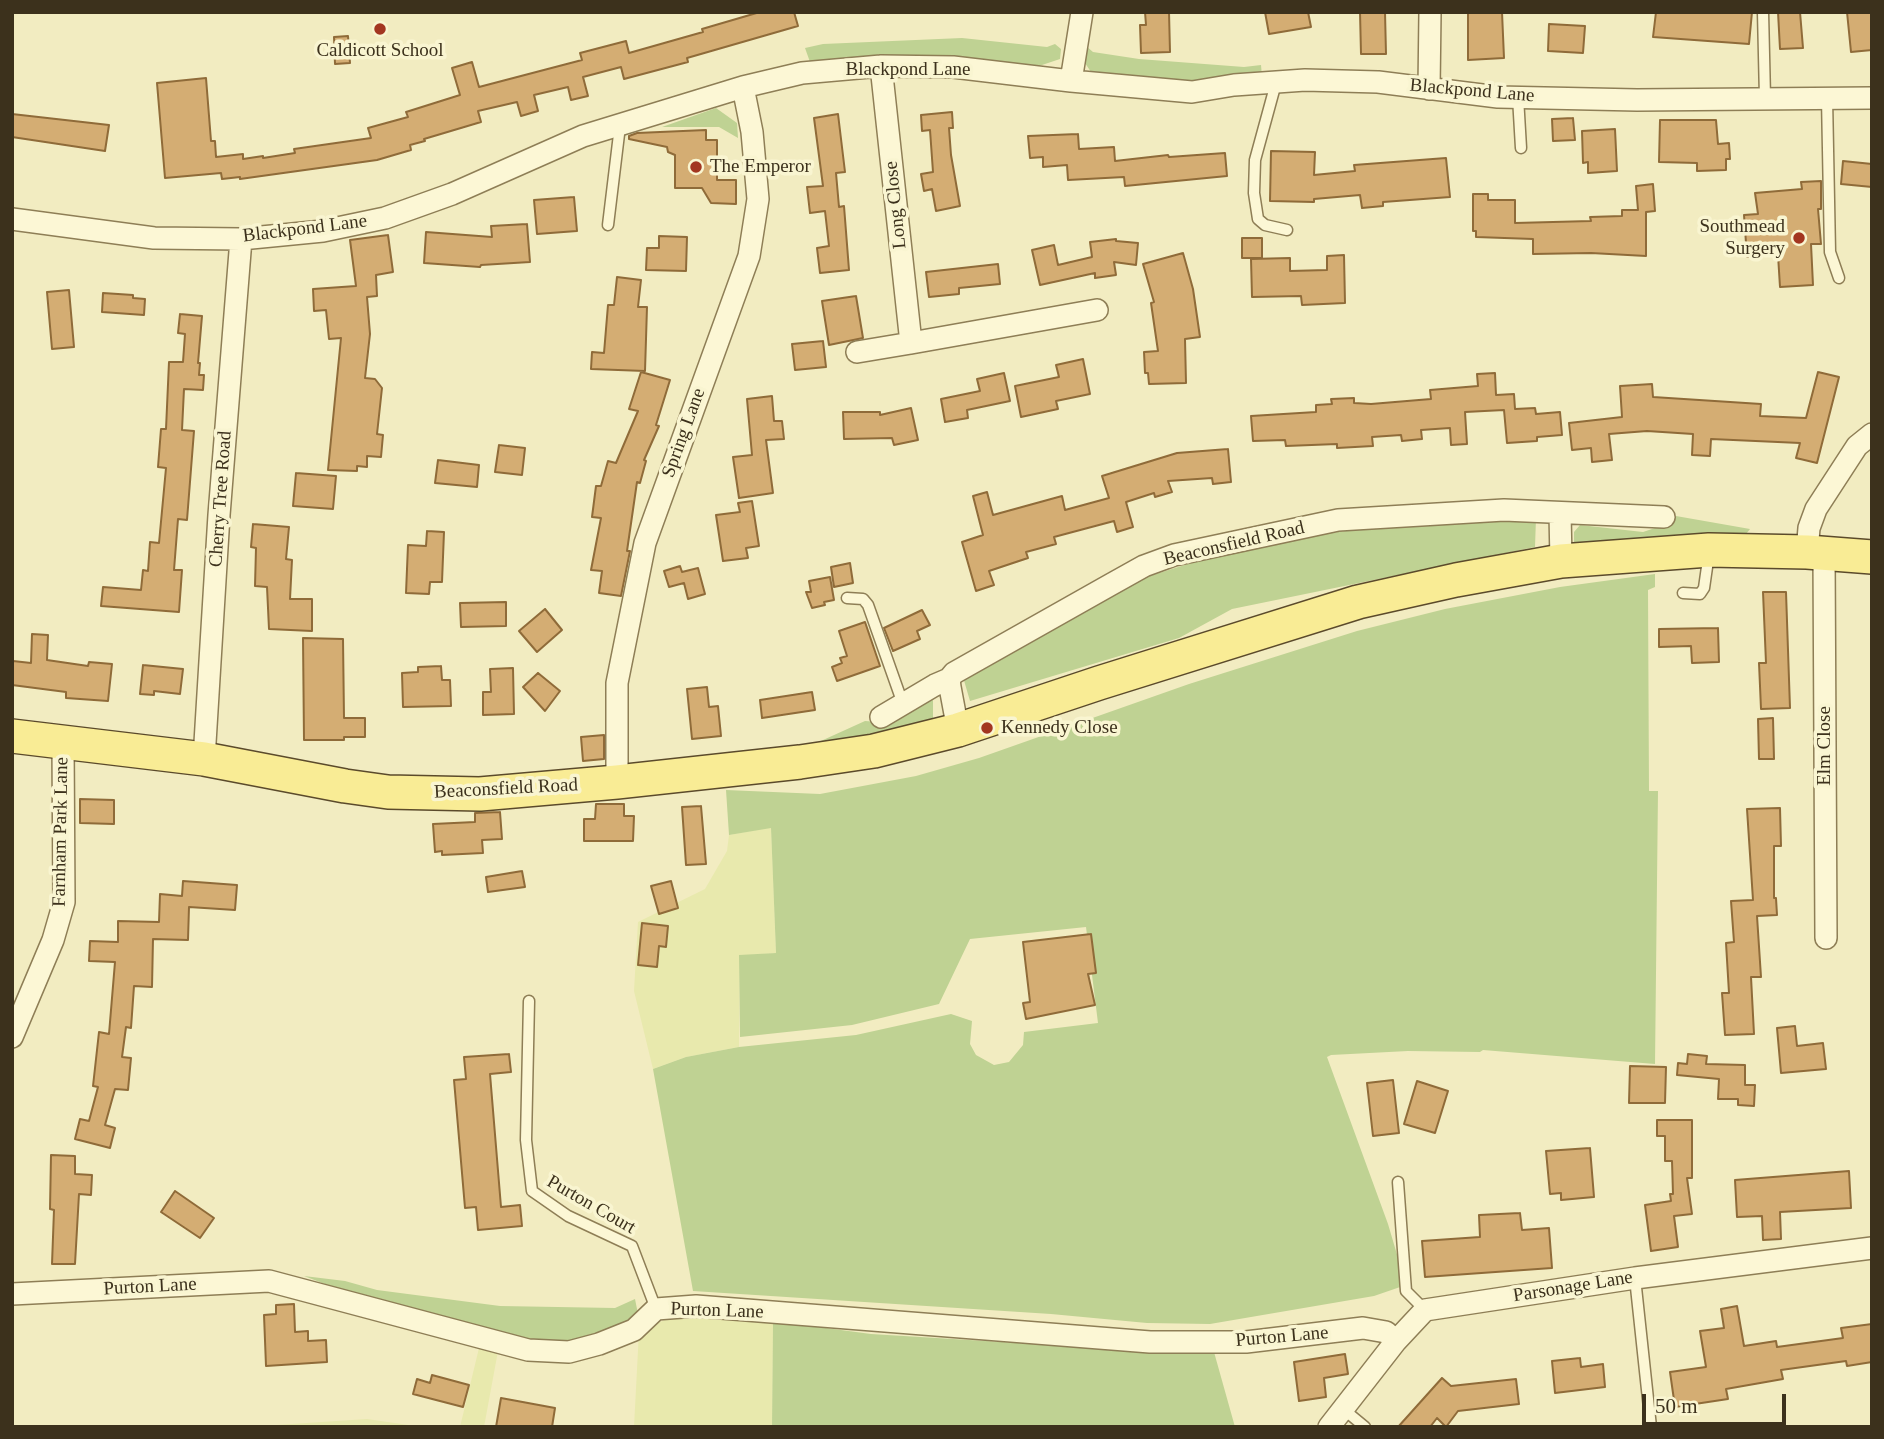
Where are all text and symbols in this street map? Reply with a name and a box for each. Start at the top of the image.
marker: Caldicott School [372,21,388,37]
place label: Caldicott School [316,40,444,62]
street label: Blackpond Lane [845,59,971,81]
street label: Blackpond Lane [1409,74,1535,108]
place label: The Emperor [710,156,811,178]
marker: The Emperor [688,159,704,175]
street label: Long Close [880,160,912,250]
street label: Blackpond Lane [242,210,368,248]
place label: Southmead Surgery [1700,216,1785,260]
marker: Southmead Surgery [1791,230,1807,246]
street label: Spring Lane [657,385,711,481]
street label: Cherry Tree Road [205,430,237,568]
street label: Beaconsfield Road [1161,517,1307,571]
street label: Elm Close [1814,706,1836,786]
place label: Kennedy Close [1001,717,1118,739]
marker: Kennedy Close [979,720,995,736]
street label: Farnham Park Lane [48,757,74,907]
street label: Beaconsfield Road [433,774,579,804]
street label: Purton Court [543,1170,639,1240]
street label: Parsonage Lane [1512,1266,1634,1308]
street label: Purton Lane [103,1273,197,1301]
street label: Purton Lane [670,1298,764,1324]
street label: Purton Lane [1234,1322,1330,1352]
scale bar [1646,1380,1790,1424]
text: 50 m [1655,1394,1698,1418]

